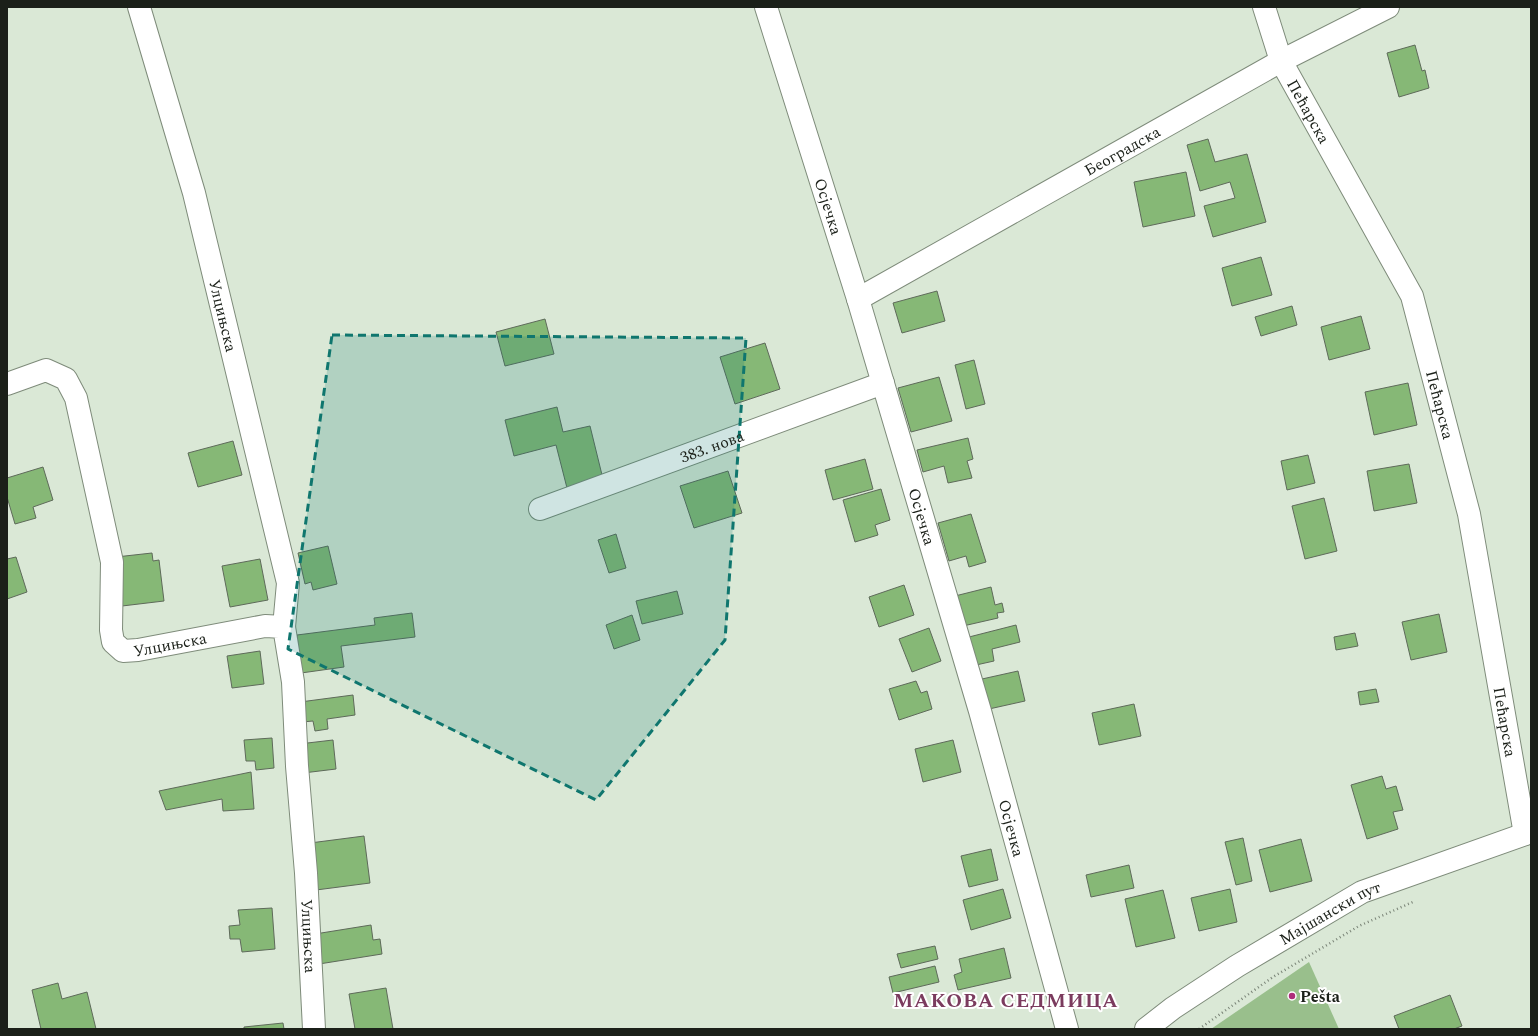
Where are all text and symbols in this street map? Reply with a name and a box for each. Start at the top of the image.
street label: Пећарска [1280,75,1336,148]
street label: Београдска [1080,120,1165,182]
street label: Осјечка [808,175,848,238]
street label: Улцињска [202,277,243,355]
street label: Пећарска [1419,368,1460,442]
street label: 383. нова [677,424,748,470]
street label: Осјечка [902,485,941,548]
street label: Улцињска [132,626,209,664]
street label: Пећарска [1486,685,1522,759]
street label: Осјечка [992,797,1030,860]
street label: Мајшански пут [1275,875,1384,951]
street label: Улцињска [294,899,322,974]
place label: Pešta [1300,985,1341,1009]
district label: МАКОВА СЕДМИЦА [893,986,1119,1016]
marker: Pešta [1287,991,1297,1001]

